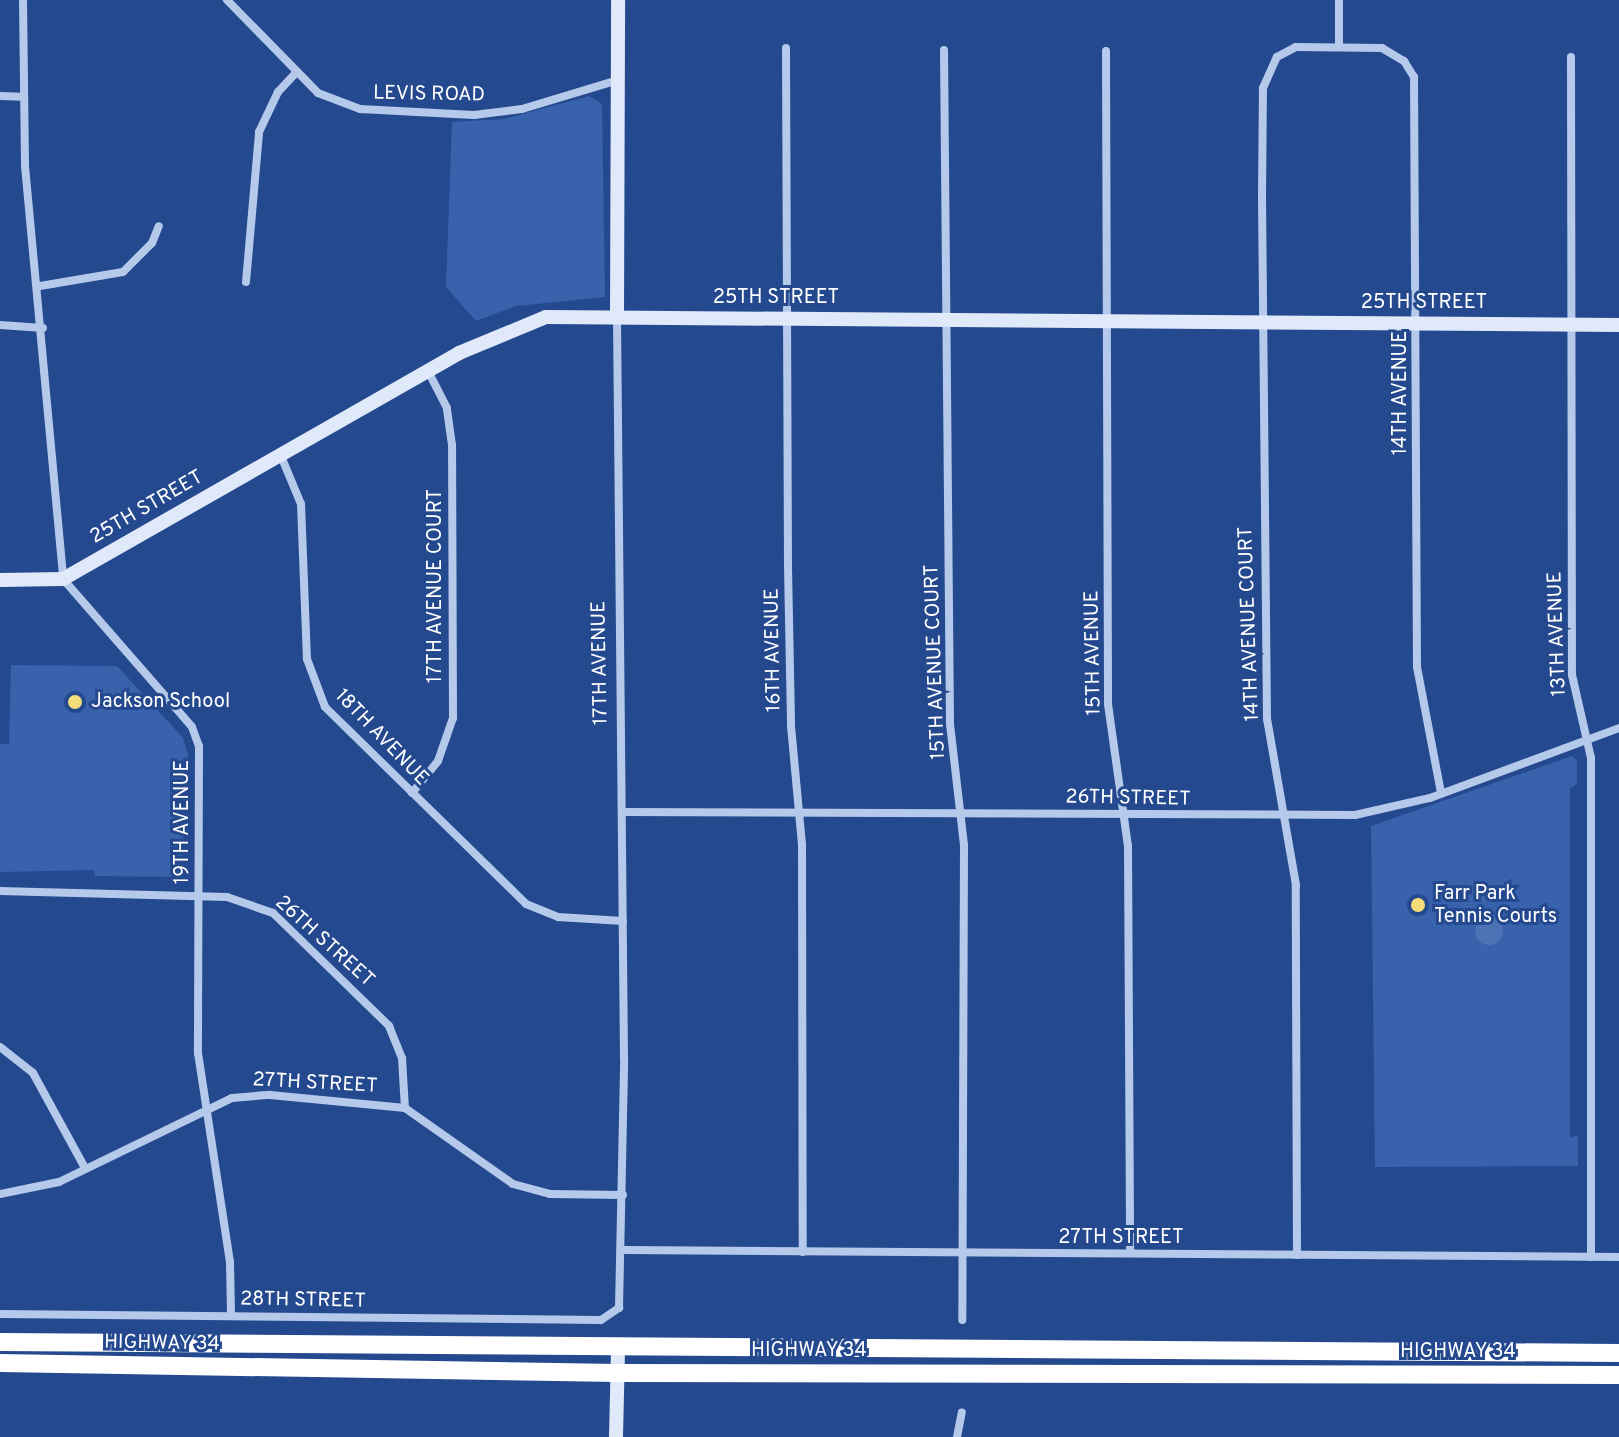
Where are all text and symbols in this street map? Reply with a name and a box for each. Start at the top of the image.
street label: LEVIS ROAD [373,82,485,108]
street label: 25TH STREET [713,286,839,310]
street label: 25TH STREET [1361,291,1487,315]
street label: 14TH AVENUE [1389,330,1413,456]
street label: 25TH STREET [86,466,208,550]
street label: 17TH AVENUE COURT [424,488,448,684]
street label: 14TH AVENUE COURT [1235,526,1265,722]
street label: 15TH AVENUE COURT [921,564,951,760]
street label: 13TH AVENUE [1544,571,1572,697]
street label: 16TH AVENUE [761,587,787,713]
street label: 15TH AVENUE [1081,590,1107,716]
street label: 17TH AVENUE [588,600,614,726]
street label: 18TH AVENUE [329,685,433,791]
place label: Jackson School [91,690,230,714]
marker: Jackson School [66,693,84,711]
street label: 19TH AVENUE [171,759,195,885]
street label: 26TH STREET [1065,786,1191,812]
place label: Farr Park Tennis Courts [1434,882,1557,929]
street label: 26TH STREET [269,891,379,993]
marker: Farr Park Tennis Courts [1409,896,1427,914]
street label: 27TH STREET [252,1069,378,1099]
street label: 27TH STREET [1058,1226,1184,1250]
street label: 28TH STREET [240,1288,366,1314]
street label: HIGHWAY 34 [103,1331,221,1357]
street label: HIGHWAY 34 [751,1339,867,1363]
street label: HIGHWAY 34 [1400,1340,1516,1364]

